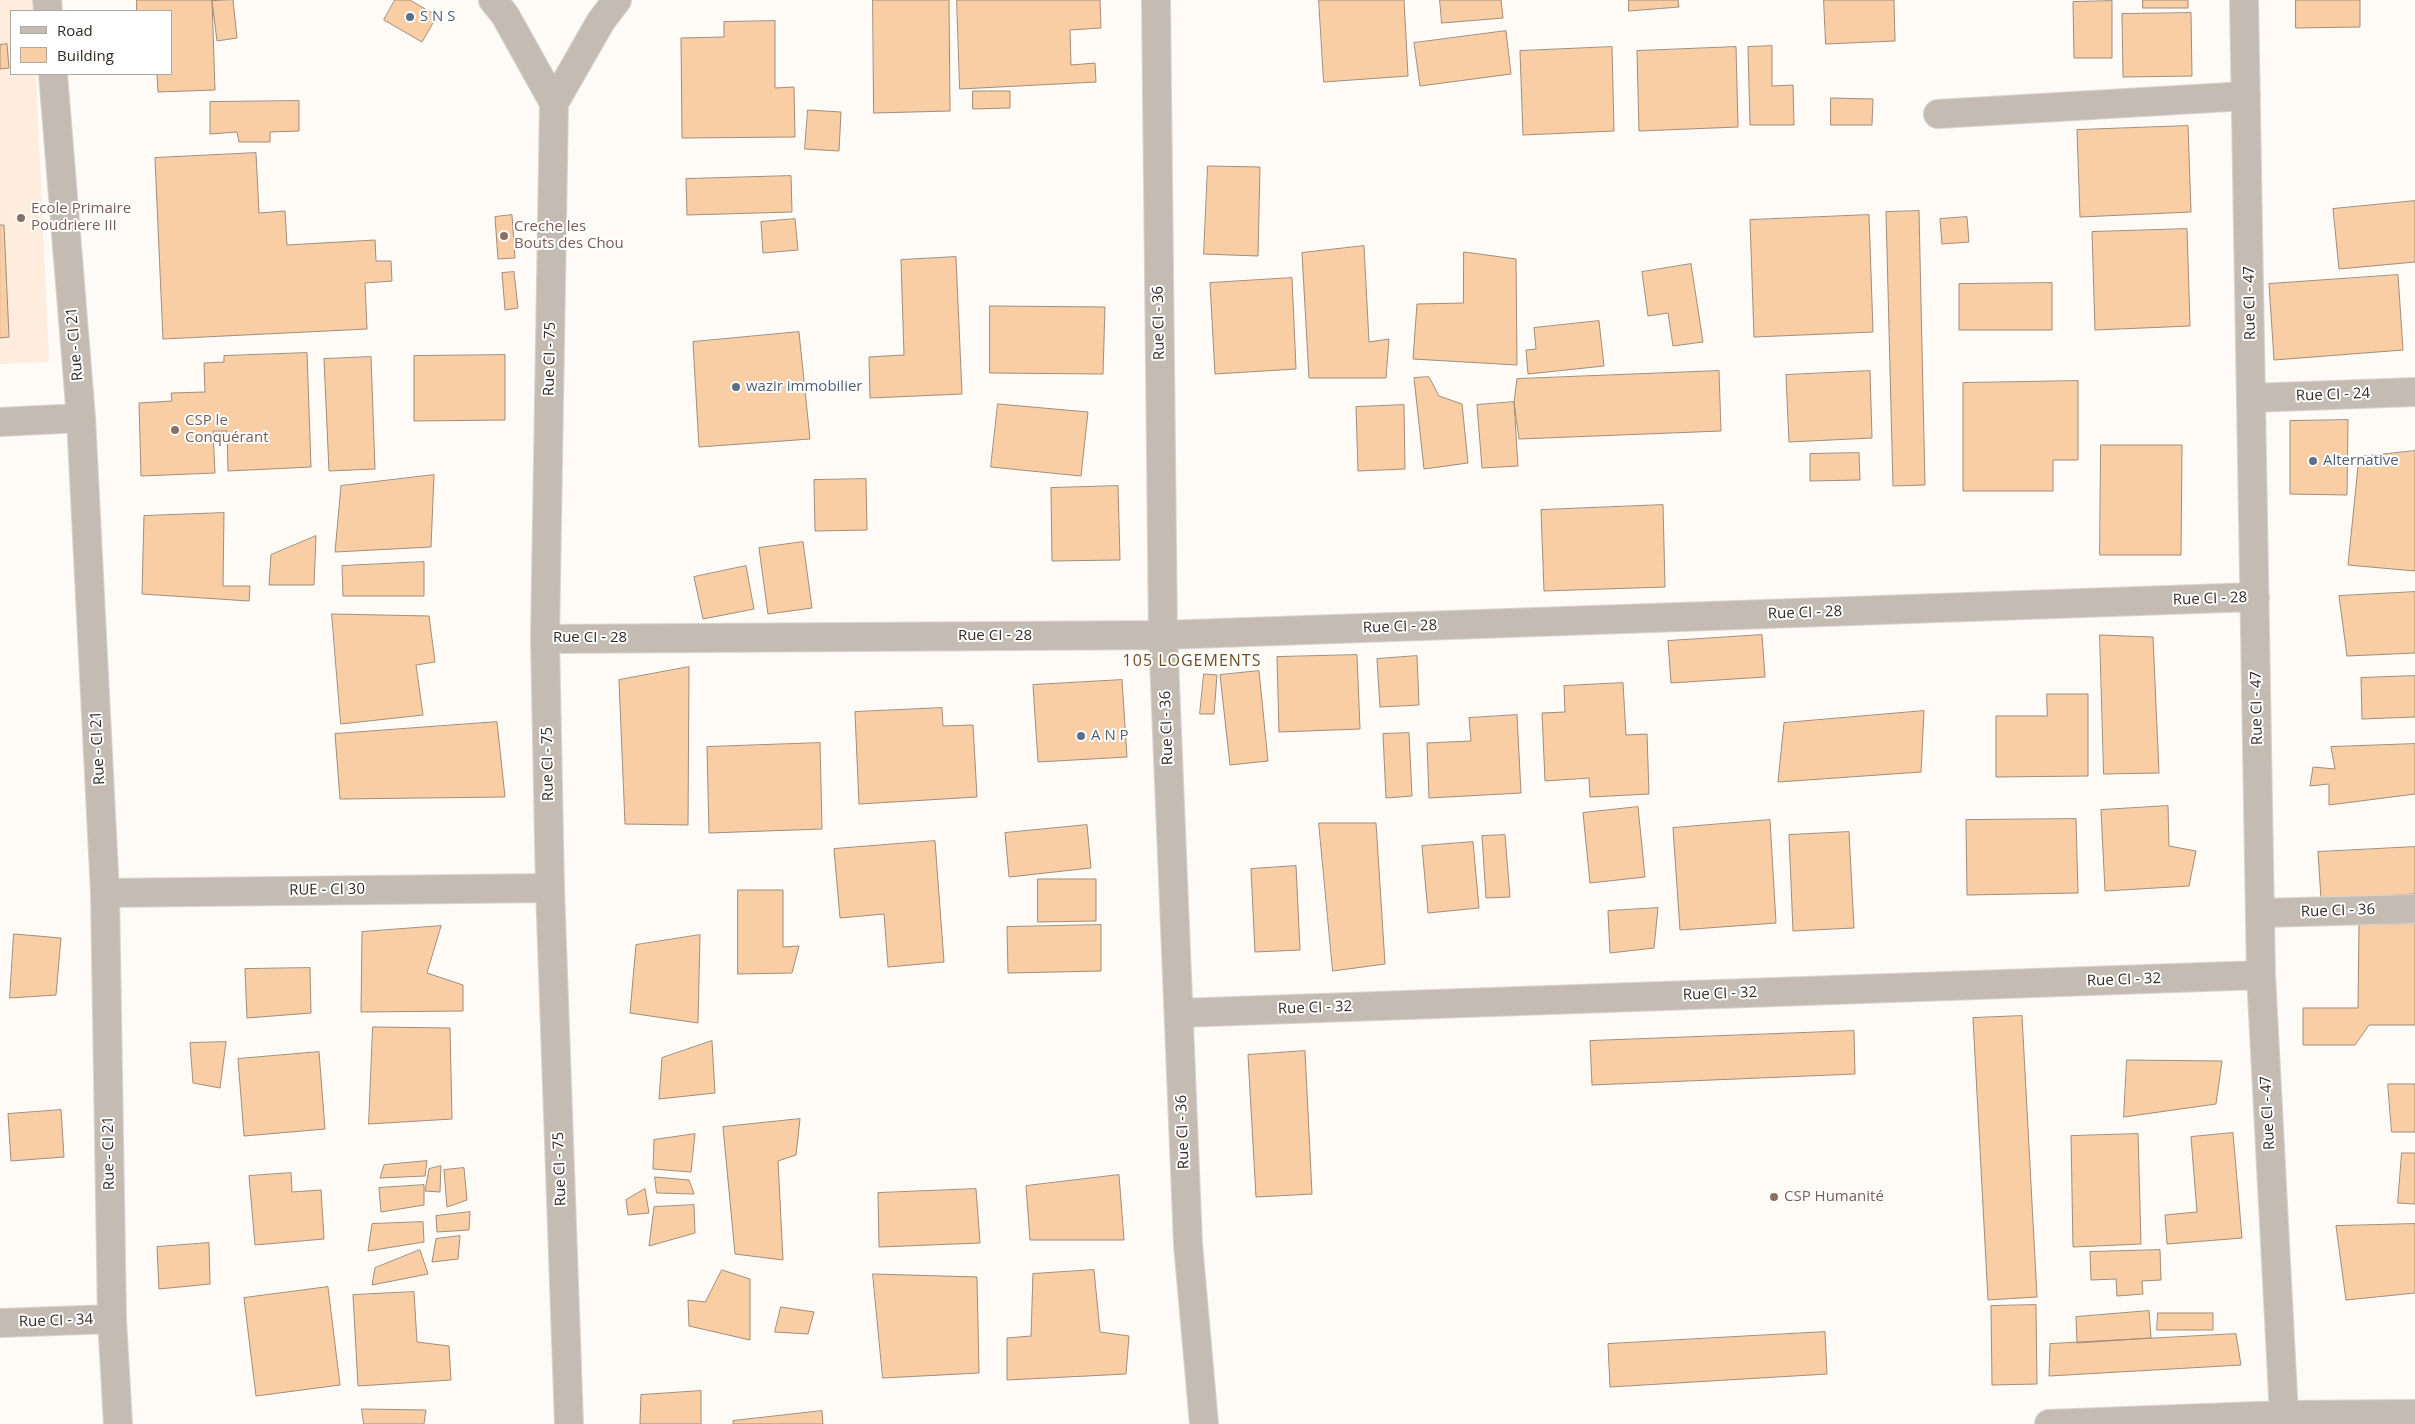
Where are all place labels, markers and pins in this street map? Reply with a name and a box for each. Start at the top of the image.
place label: S N S [420,8,456,26]
marker: S N S [404,11,416,23]
place label: Ecole Primaire Poudriere III [31,200,131,235]
marker: Ecole Primaire Poudriere III [15,212,27,224]
place label: Creche les Bouts des Chou [514,218,624,253]
marker: Creche les Bouts des Chou [498,230,510,242]
place label: wazir immobilier [746,378,862,396]
marker: wazir immobilier [730,381,742,393]
place label: CSP le Conquérant [185,412,268,447]
marker: CSP le Conquérant [169,424,181,436]
place label: Alternative [2323,452,2399,470]
marker: Alternative [2307,455,2319,467]
place label: A N P [1091,727,1129,745]
marker: A N P [1075,730,1087,742]
place label: CSP Humanité [1784,1188,1884,1206]
marker: CSP Humanité [1768,1191,1780,1203]

